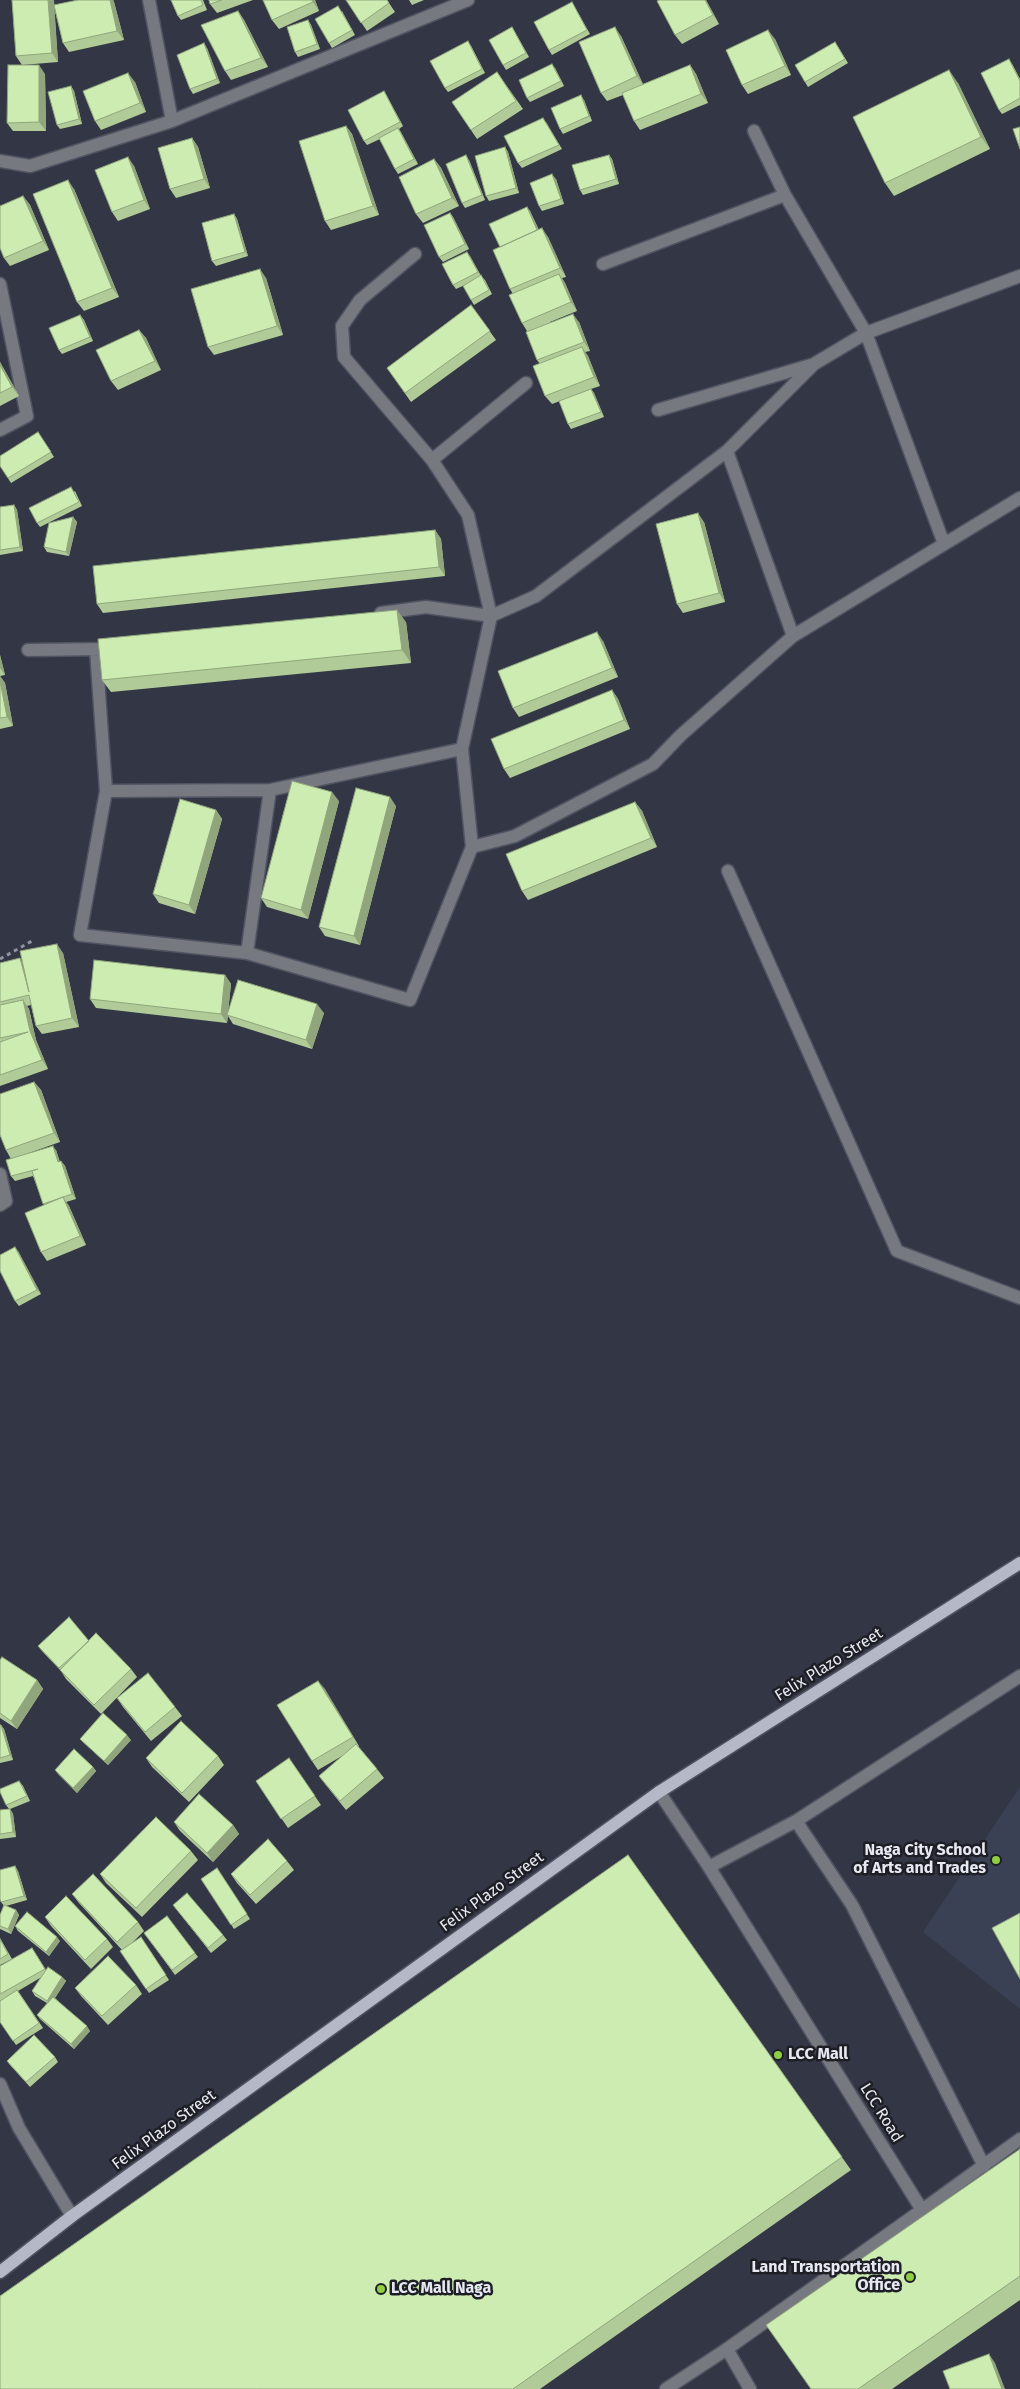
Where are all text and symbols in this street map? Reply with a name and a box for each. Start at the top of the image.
street label: Felix Plazo Street [772,1624,886,1706]
place label: Naga City School of Arts and Trades [853,1841,986,1879]
street label: Felix Plazo Street [436,1848,548,1936]
marker: Naga City School of Arts and Trades [990,1854,1002,1866]
place label: LCC Mall [788,2045,848,2065]
marker: LCC Mall [772,2049,784,2061]
street label: LCC Road [855,2080,907,2146]
street label: Felix Plazo Street [108,2086,220,2174]
place label: Land Transportation Office [751,2258,900,2296]
marker: Land Transportation Office [904,2271,916,2283]
place label: LCC Mall Naga [391,2279,491,2299]
marker: LCC Mall Naga [375,2283,387,2295]

